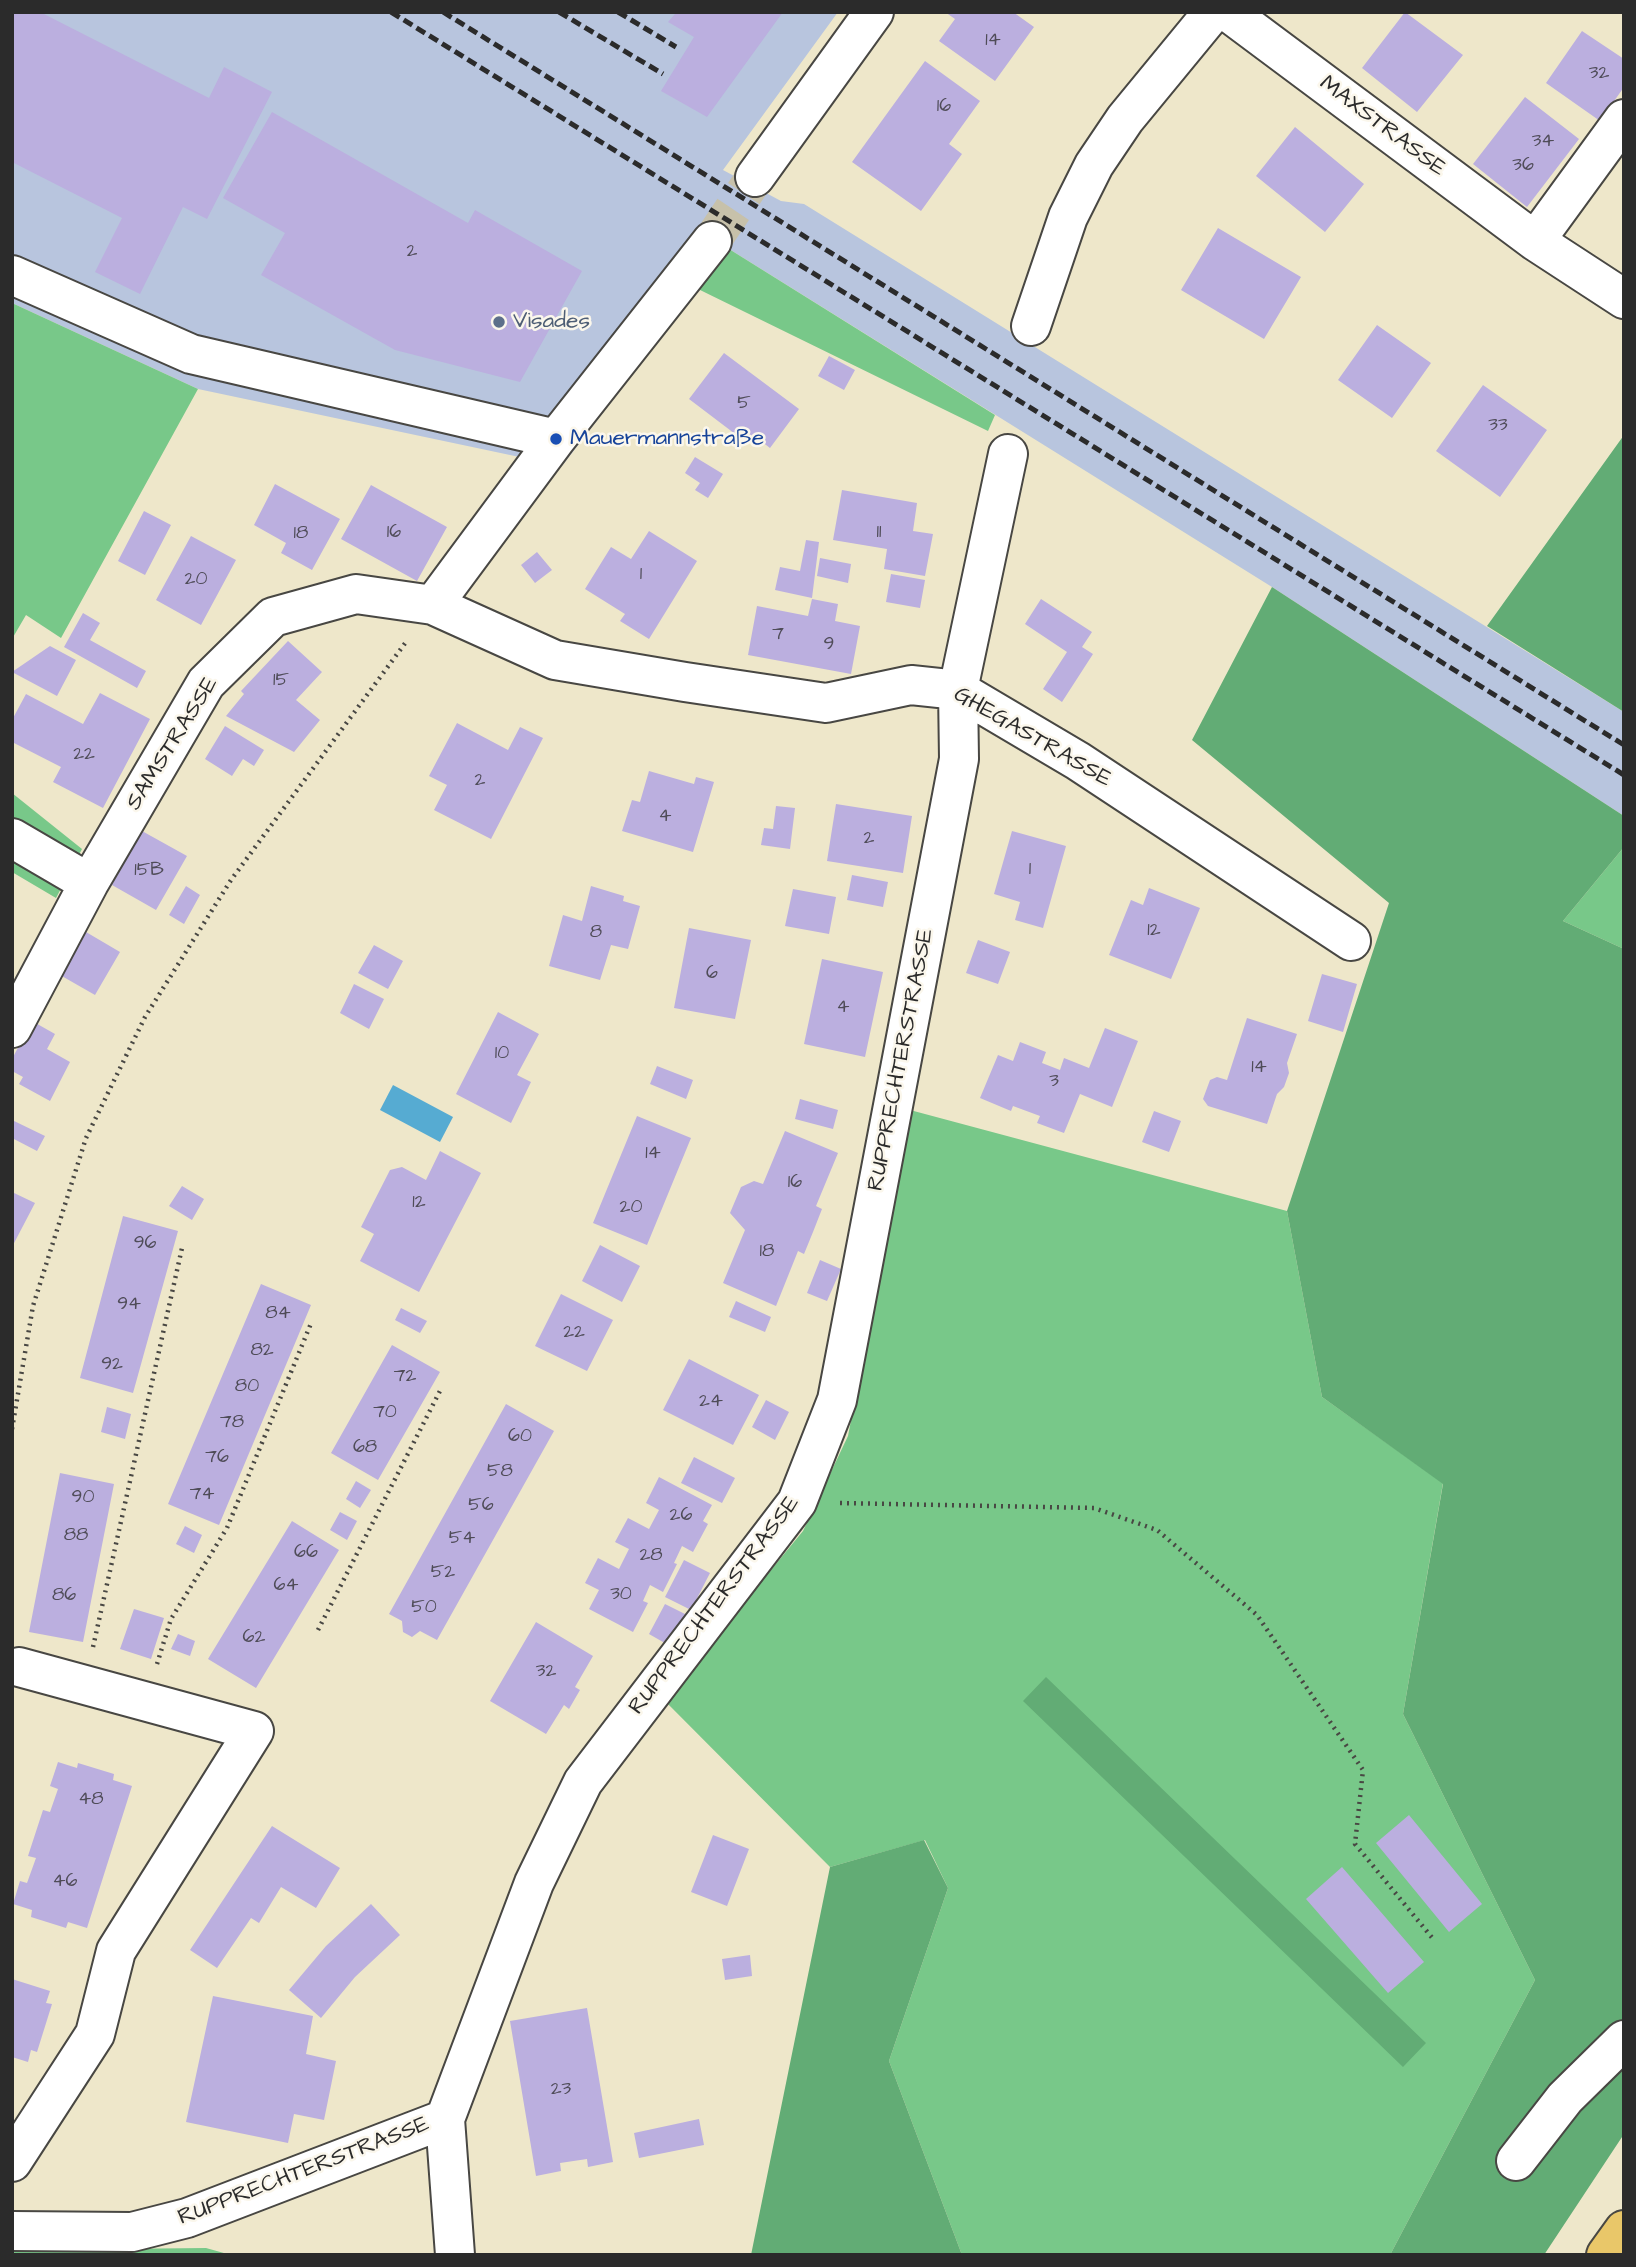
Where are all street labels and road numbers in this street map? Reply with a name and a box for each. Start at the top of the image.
street label: MAXSTRASSE [1313,71,1451,183]
street label: SAMSTRASSE [121,672,225,816]
street label: GHEGASTRASSE [948,682,1116,794]
street label: RUPPRECHTERSTRASSE [863,927,941,1193]
street label: RUPPRECHTERSTRASSE [624,1491,806,1721]
street label: RUPPRECHTERSTRASSE [175,2111,433,2233]

